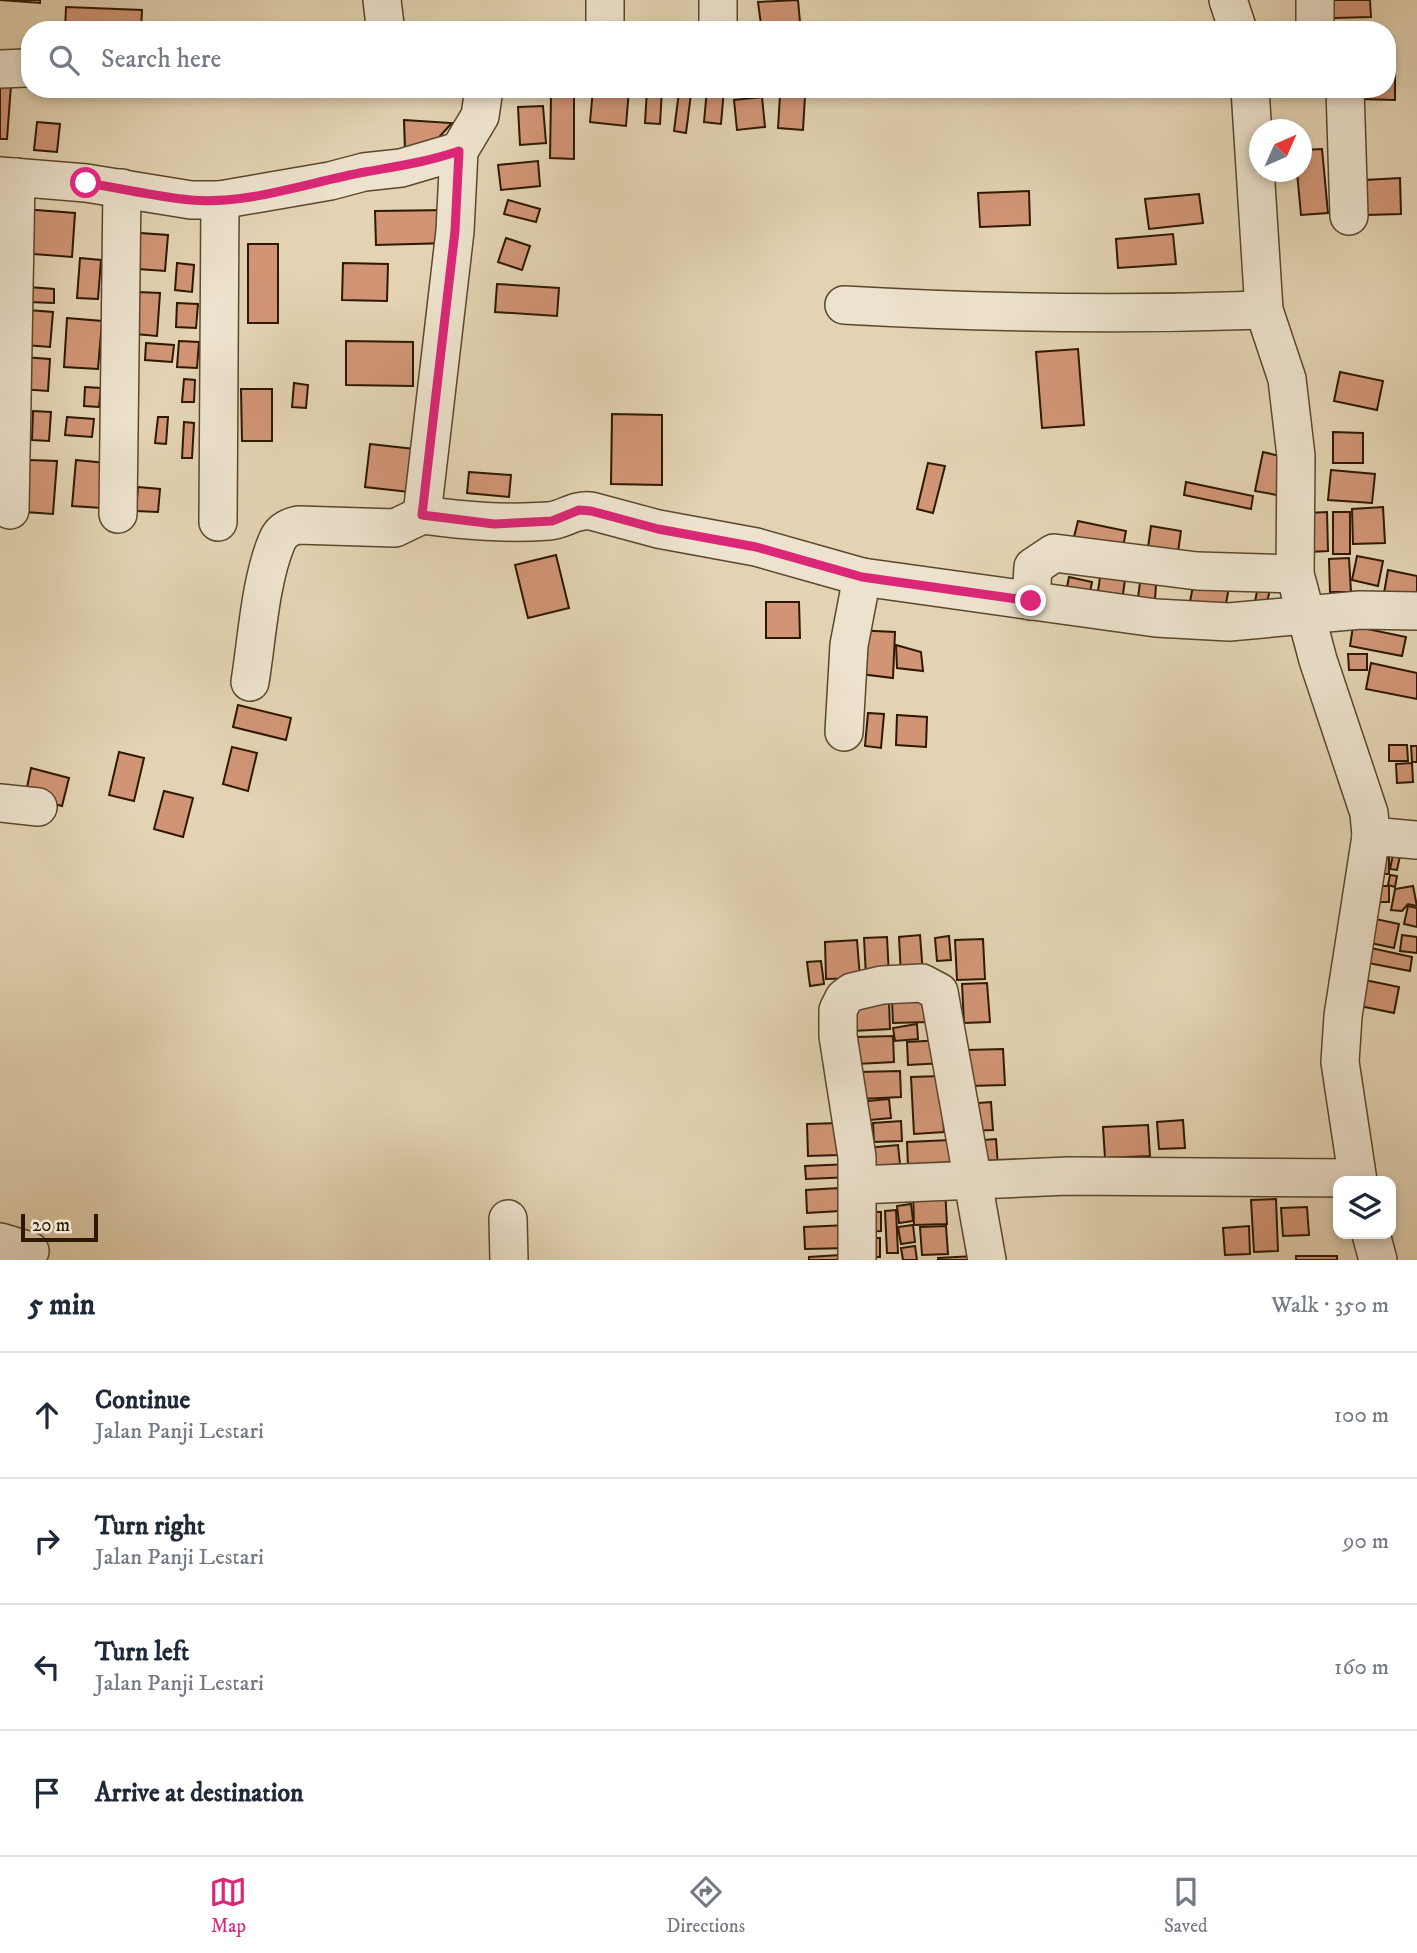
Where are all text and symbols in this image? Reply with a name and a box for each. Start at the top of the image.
search box [21,21,1396,98]
icon: search [45,41,83,79]
text: Search here [101,43,221,76]
north arrow [1249,119,1312,182]
route start [70,167,101,198]
route end [1015,585,1046,616]
map controls [1333,1176,1396,1239]
button: layers [1333,1176,1396,1239]
scale bar [21,1211,98,1243]
text: 20 m [32,1214,70,1237]
text: 5 min [28,1287,95,1324]
text: Walk · 350 m [1271,1291,1389,1320]
text: Continue [95,1384,190,1417]
icon: ahead [28,1396,66,1434]
text: 100 m [1334,1401,1389,1430]
text: Jalan Panji Lestari [95,1417,264,1446]
text: Turn right [95,1510,205,1543]
icon: right [28,1522,66,1560]
text: 90 m [1343,1527,1389,1556]
text: Jalan Panji Lestari [95,1543,264,1572]
text: Turn left [95,1636,189,1669]
icon: left [28,1648,66,1686]
text: 160 m [1334,1653,1389,1682]
text: Jalan Panji Lestari [95,1669,264,1698]
icon: arrive [28,1774,66,1812]
text: Arrive at destination [95,1777,304,1810]
tab: Map [209,1873,247,1938]
tab: Directions [666,1873,745,1938]
tab: Saved [1164,1873,1208,1938]

